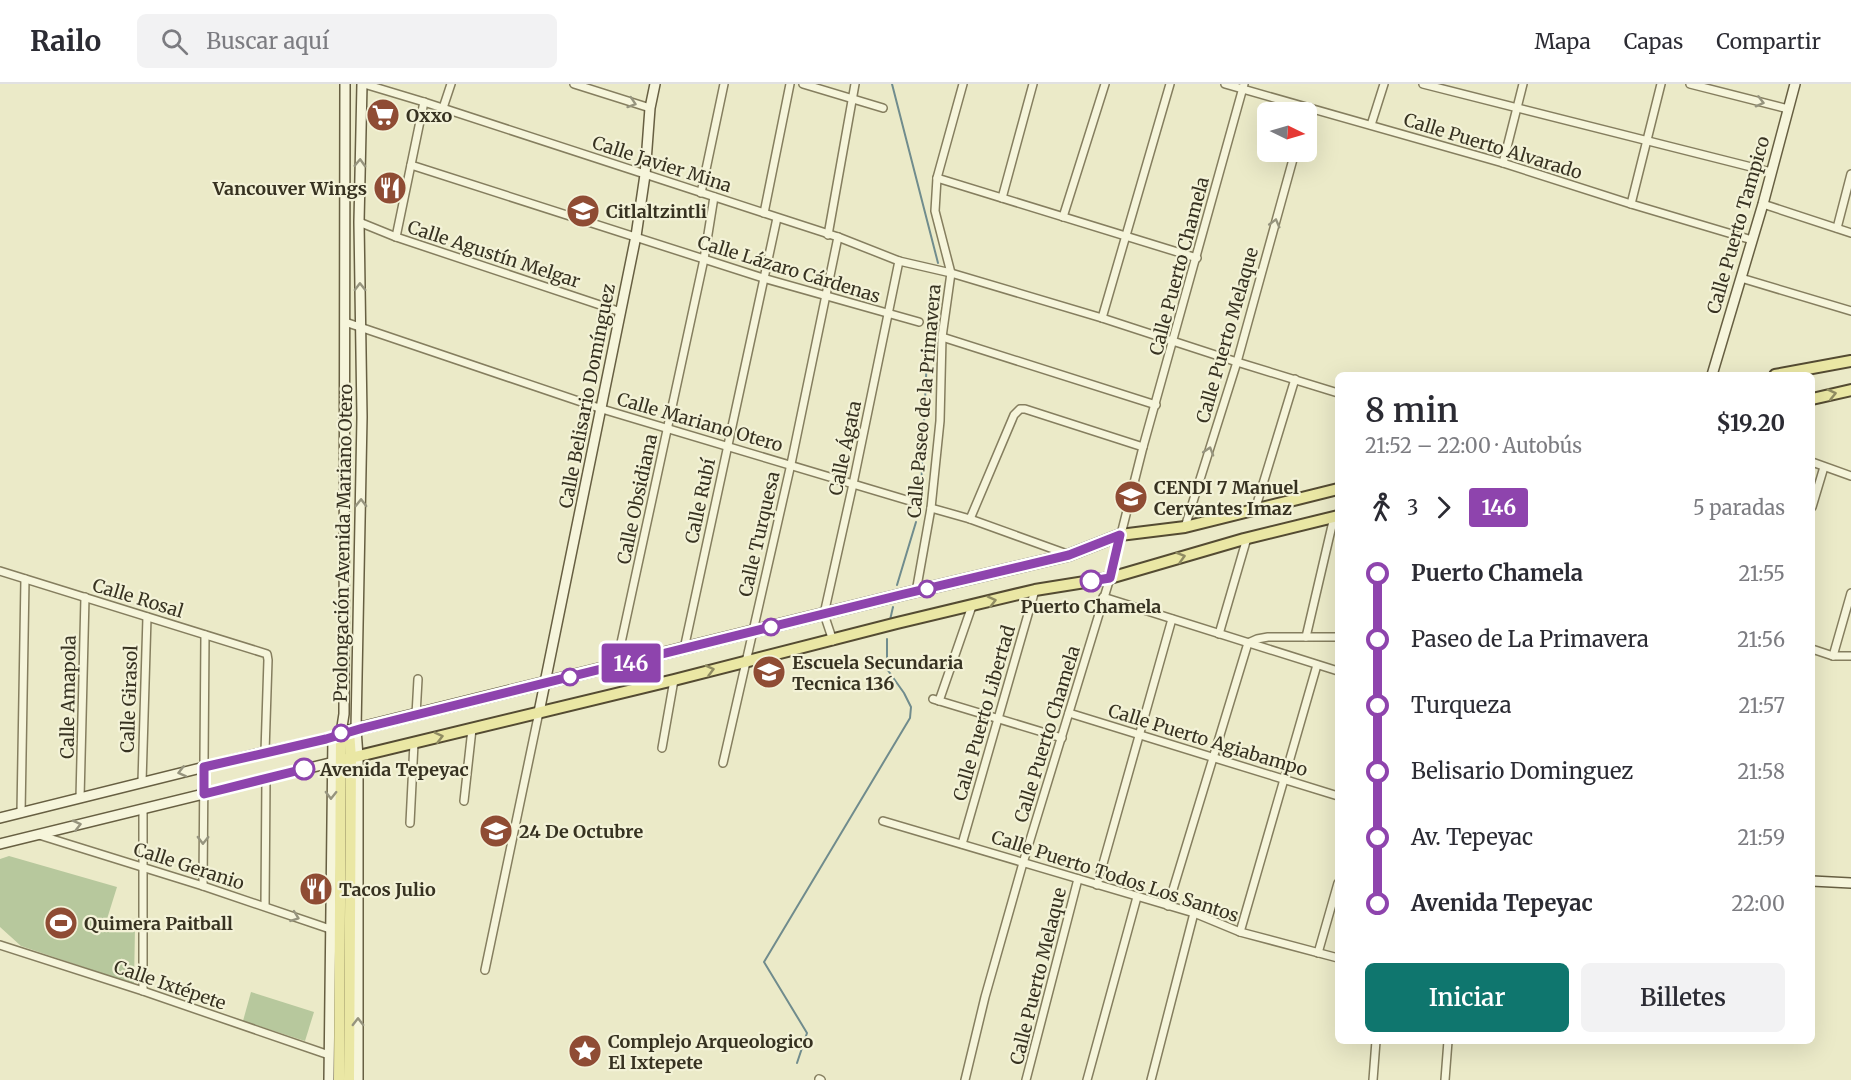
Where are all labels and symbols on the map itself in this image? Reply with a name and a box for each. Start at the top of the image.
one-way arrow [1754,94,1764,107]
one-way arrow [626,95,637,108]
supermarket icon: Oxxo [365,97,401,133]
north arrow [1257,102,1317,162]
place label: Oxxo [406,104,452,127]
street label: Calle Puerto Alvarado [1401,108,1585,184]
street label: Calle Javier Mina [589,131,735,197]
street label: Calle Puerto Tampico [1702,133,1774,317]
one-way arrow [353,159,366,168]
restaurant icon: Vancouver Wings [372,170,408,206]
street label: Calle Puerto Chamela [1144,174,1214,358]
place label: Vancouver Wings [212,177,367,200]
school or university icon: Citlaltzintli [565,193,601,229]
place label: Citlaltzintli [606,200,707,223]
street label: Calle Agustín Melgar [405,215,583,293]
one-way arrow [1268,218,1280,229]
street label: Calle Lázaro Cárdenas [695,230,883,308]
street label: Calle Puerto Melaque [1191,244,1263,426]
street label: Calle Belisario Domínguez [554,282,620,510]
one-way arrow [353,283,366,292]
street label: Calle Paseo de la Primavera [902,283,946,519]
street label: Prolongación Avenida Mariano Otero [329,384,357,702]
street label: Calle Mariano Otero [614,387,786,457]
one-way arrow [1826,389,1836,402]
street label: Calle Ágata [824,398,866,497]
street label: Calle Obsidiana [612,431,662,566]
one-way arrow [1202,446,1214,457]
street label: Calle Rubí [680,455,720,546]
street label: Calle Turquesa [733,469,785,599]
place label: CENDI 7 Manuel Cervantes Imaz [1154,476,1299,520]
school or university icon: CENDI 7 Manuel Cervantes Imaz [1113,479,1149,515]
one-way arrow [354,499,367,508]
one-way arrow [1175,552,1186,564]
marker: Puerto Chamela [1080,570,1102,592]
street label: Calle Rosal [90,573,187,623]
unlabelled marker [918,580,936,598]
one-way arrow [986,595,996,608]
place label: Puerto Chamela [1021,595,1161,618]
unlabelled marker [762,618,780,636]
street label: Calle Puerto Libertad [948,623,1020,803]
street label: Calle Amapola [55,635,81,759]
street label: Calle Puerto Chamela [1009,642,1085,825]
street label: Calle Girasol [116,644,142,753]
line badge: 146 [596,644,666,682]
place label: Escuela Secundaria Tecnica 136 [792,651,963,695]
school or university icon: Escuela Secundaria Tecnica 136 [751,654,787,690]
one-way arrow [705,665,715,678]
unlabelled marker [561,668,579,686]
street label: Calle Puerto Agiabampo [1105,699,1311,781]
unlabelled marker [332,724,350,742]
one-way arrow [434,731,444,744]
marker: Avenida Tepeyac [293,758,315,780]
place label: Avenida Tepeyac [319,758,469,781]
one-way arrow [178,765,188,778]
one-way arrow [325,791,337,800]
school or university icon: 24 De Octubre [478,813,514,849]
one-way arrow [72,820,82,833]
place label: 24 De Octubre [519,820,643,843]
street label: Calle Puerto Todos Los Santos [988,825,1242,927]
one-way arrow [197,836,210,845]
street label: Calle Geranio [131,837,247,895]
restaurant icon: Tacos Julio [298,871,334,907]
place label: Tacos Julio [339,878,436,901]
street label: Calle Puerto Melaque [1005,885,1071,1067]
sports icon: Quimera Paitball [43,905,79,941]
one-way arrow [289,909,299,922]
place label: Quimera Paitball [84,912,233,935]
street label: Calle Ixtépete [111,955,229,1015]
one-way arrow [352,1017,364,1026]
place label: Complejo Arqueologico El Ixtepete [608,1030,814,1074]
place icon: Complejo Arqueologico El Ixtepete [567,1033,603,1069]

